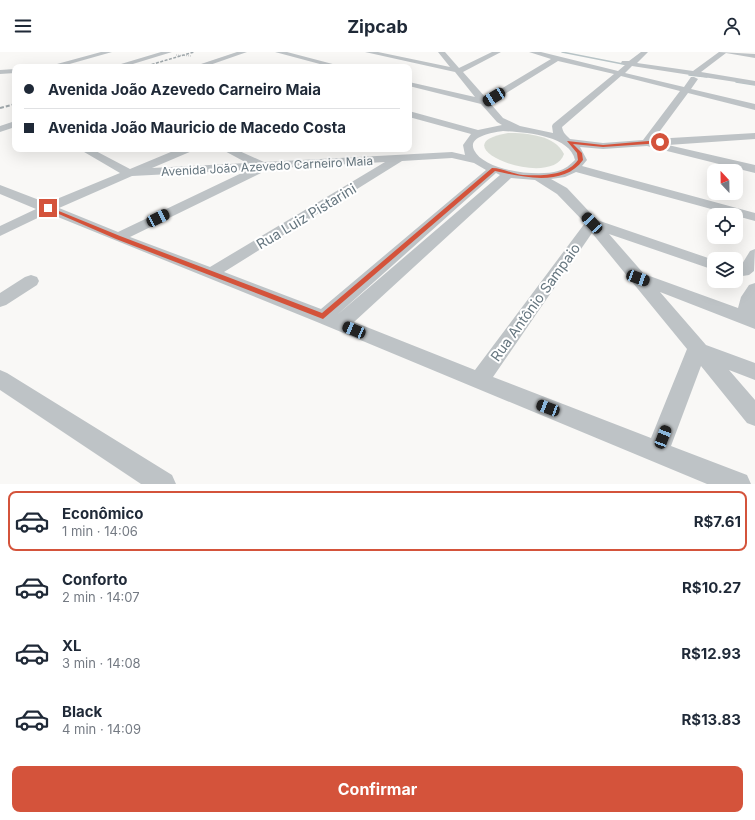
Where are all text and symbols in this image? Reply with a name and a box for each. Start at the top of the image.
icon: menu [12,15,34,37]
icon: person [721,15,743,37]
text: Zipcab [347,16,408,37]
text: Avenida João Azevedo Carneiro Maia [48,80,321,99]
car [481,86,507,108]
text: Avenida João Mauricio de Macedo Costa [48,118,346,137]
route start [651,133,669,151]
street label: Avenida João Azevedo Carneiro Maia [161,153,373,179]
north arrow [707,164,743,200]
map controls [707,164,743,288]
street label: Rua Luiz Pistarini [253,180,359,252]
route end [39,199,57,217]
car [145,207,171,229]
button: locate [707,208,743,244]
car [579,210,605,236]
street label: Rua Antônio Sampaio [487,240,583,364]
button: layers [707,252,743,288]
car [625,268,651,288]
car [341,320,367,340]
car [535,398,561,418]
car [653,424,673,450]
icon: car [14,503,50,539]
text: Econômico [62,504,143,523]
text: R$7.61 [694,512,741,531]
text: 1 min · 14:06 [62,523,138,539]
icon: car [14,569,50,605]
text: Conforto [62,570,127,589]
text: R$10.27 [682,578,741,597]
text: 2 min · 14:07 [62,589,140,605]
icon: car [14,635,50,671]
text: XL [62,636,82,655]
text: R$12.93 [681,644,741,663]
text: 3 min · 14:08 [62,655,141,671]
icon: car [14,701,50,737]
text: Black [62,702,102,721]
text: R$13.83 [681,710,741,729]
text: 4 min · 14:09 [62,721,141,737]
button: Confirmar [12,766,743,812]

